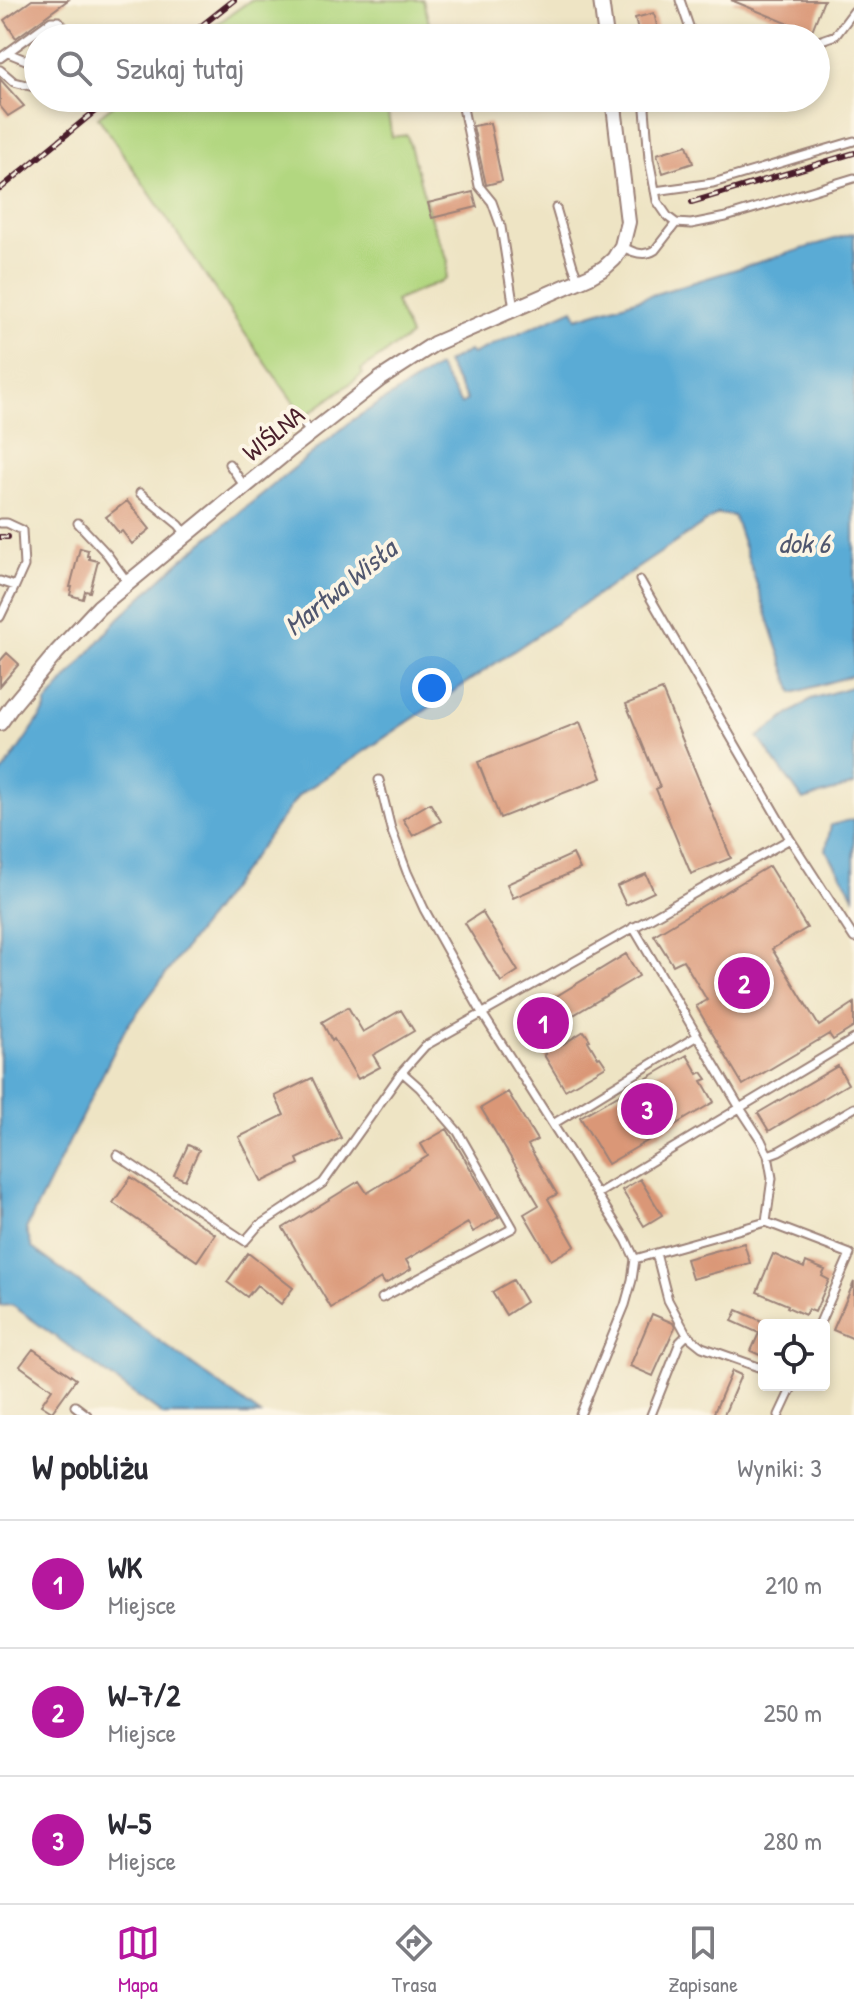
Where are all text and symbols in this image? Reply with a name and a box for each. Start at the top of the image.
search box [24,24,830,112]
icon: search [52,46,96,90]
text: Szukaj tutaj [116,48,244,88]
street label: WIŚLNA [235,397,312,469]
water label: dok 6 [778,524,832,562]
water label: Martwa Wisła [276,528,407,644]
your location [412,668,452,708]
pin: 2 [718,953,770,1013]
pin: 1 [517,993,569,1053]
pin: 3 [621,1079,673,1139]
map controls [758,1319,830,1391]
button: locate [758,1319,830,1391]
text: W pobliżu [32,1444,148,1490]
text: Wyniki: 3 [737,1450,822,1485]
text: WK [108,1547,142,1587]
text: 1 [53,1567,63,1602]
text: 210 m [765,1567,822,1602]
text: Miejsce [108,1587,176,1622]
text: W-7/2 [108,1675,180,1715]
text: 2 [52,1695,64,1730]
text: 250 m [764,1695,822,1730]
text: Miejsce [108,1715,176,1750]
text: W-5 [108,1803,151,1843]
text: 3 [52,1823,64,1858]
text: 280 m [763,1823,822,1858]
text: Miejsce [108,1843,176,1878]
tab: Mapa [116,1921,160,1999]
tab: Trasa [392,1921,436,1999]
tab: Zapisane [668,1921,738,1999]

